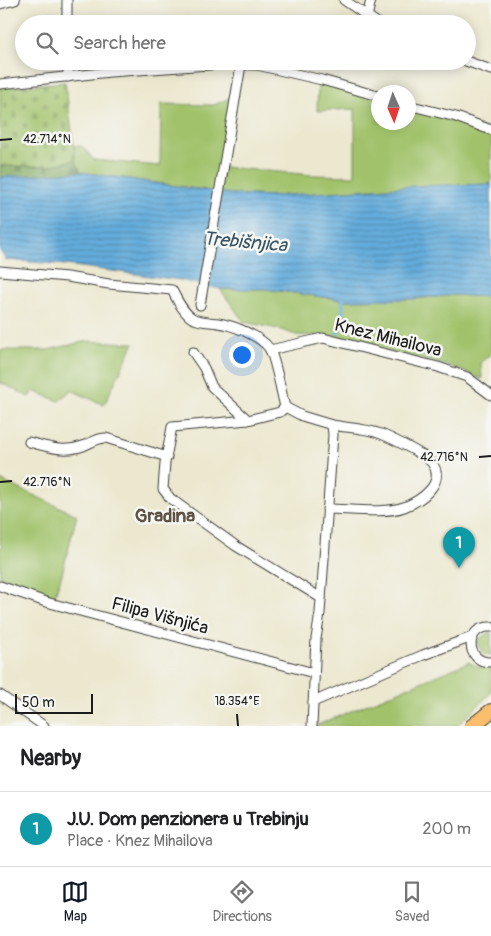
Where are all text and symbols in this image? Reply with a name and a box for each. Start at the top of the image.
search box [15,15,476,70]
icon: search [33,29,61,57]
text: Search here [73,31,166,55]
north arrow [371,85,416,130]
text: 42.714°N [23,132,71,147]
water label: Trebišnjica [202,226,289,258]
street label: Knez Mihailova [332,314,444,362]
your location [229,342,255,368]
text: 42.716°N [420,450,468,465]
text: 42.716°N [23,475,71,490]
district label: Gradina [135,504,195,528]
pin: 1 [443,527,475,568]
street label: Filipa Višnjića [109,592,211,640]
scale bar [15,691,92,714]
text: 50 m [22,694,55,711]
text: 18.354°E [214,694,260,709]
text: Nearby [20,745,81,772]
text: J.U. Dom penzionera u Trebinju [67,807,309,831]
text: 1 [33,819,39,839]
text: 200 m [423,819,471,839]
text: Place · Knez Mihailova [67,831,213,851]
tab: Map [61,878,89,925]
tab: Directions [212,878,272,925]
tab: Saved [395,878,430,925]

